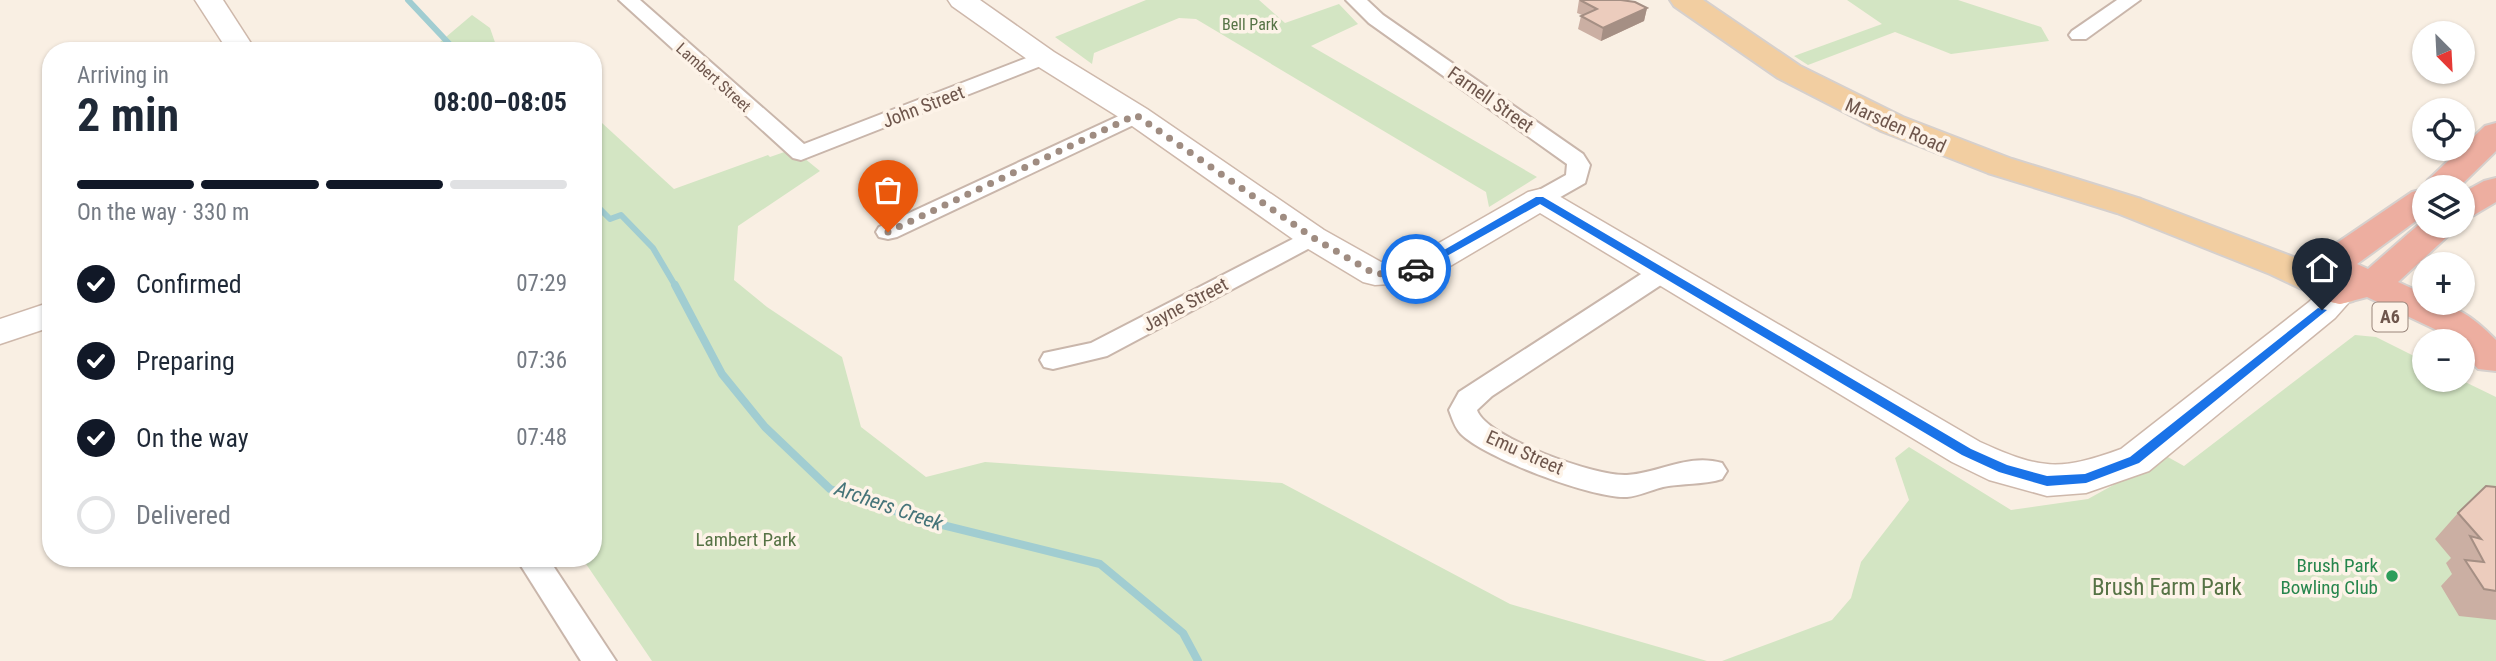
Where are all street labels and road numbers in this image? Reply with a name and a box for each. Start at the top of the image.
street label: Lambert Street [672,39,755,116]
street label: Farnell Street [1443,61,1538,137]
street label: John Street [879,80,967,133]
street label: Marsden Road [1842,93,1950,158]
street label: Jayne Street [1139,272,1232,336]
road number: A6 [2372,302,2408,332]
street label: Emu Street [1483,425,1567,480]

